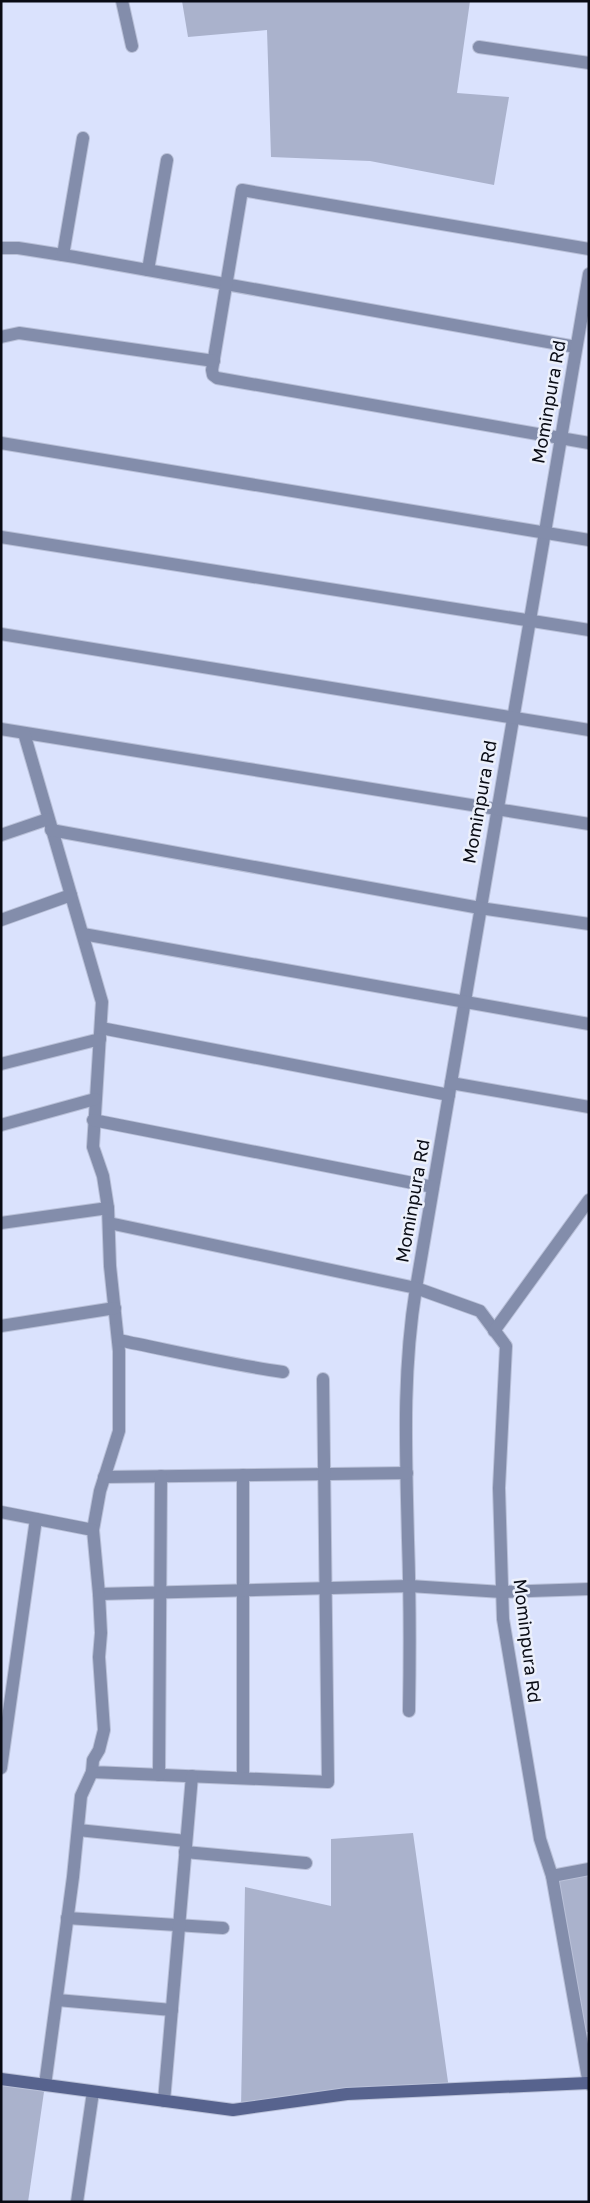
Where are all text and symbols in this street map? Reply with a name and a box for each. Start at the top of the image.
street label: Mominpura Rd [526,339,570,465]
street label: Mominpura Rd [457,739,501,865]
street label: Mominpura Rd [390,1138,434,1264]
street label: Mominpura Rd [509,1578,547,1704]

